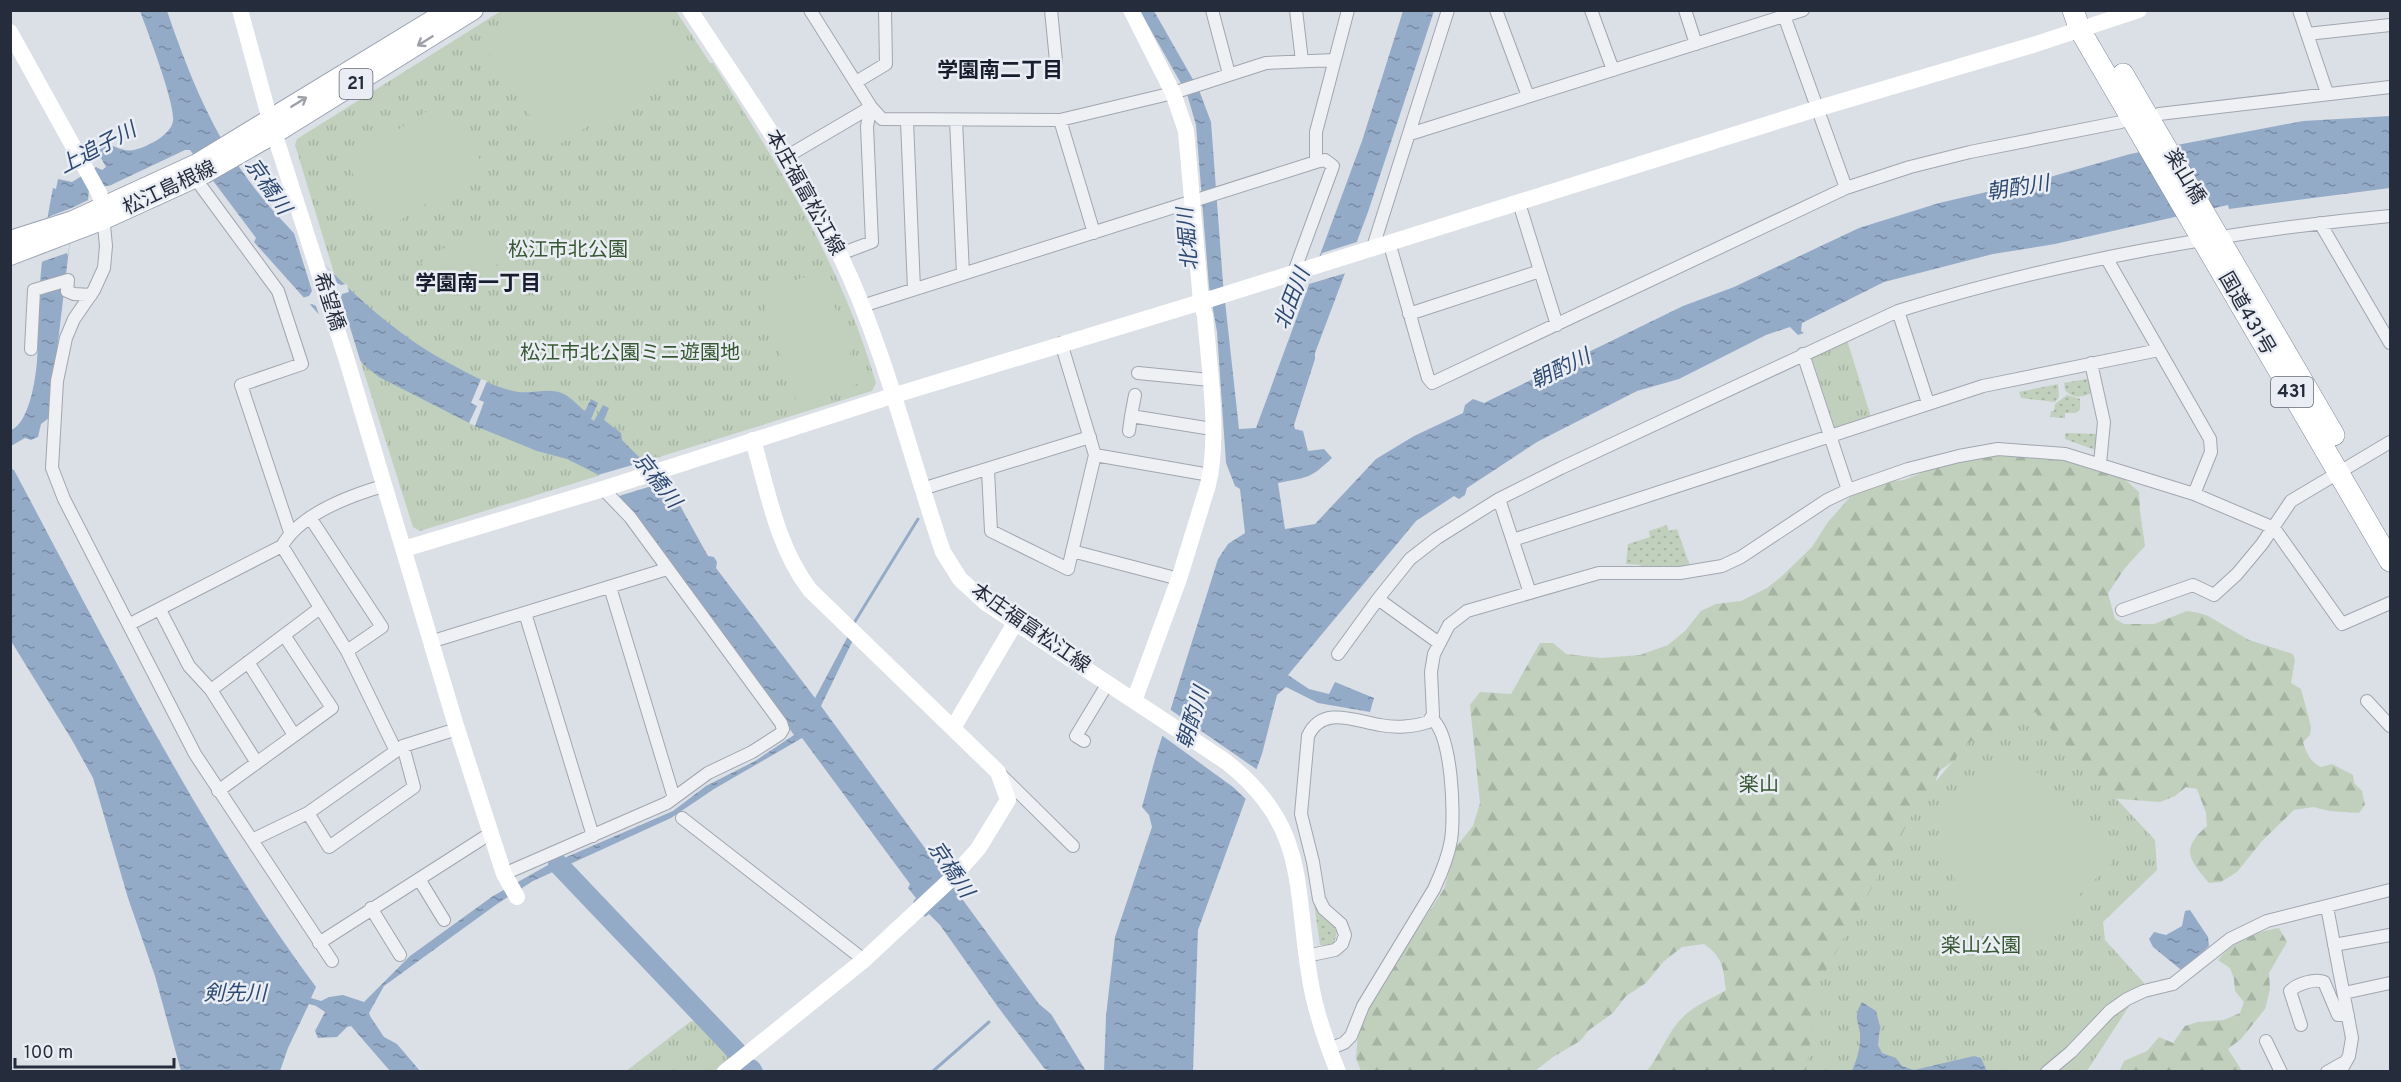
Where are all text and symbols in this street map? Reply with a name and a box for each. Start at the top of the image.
one-way arrow [416,35,433,48]
district label: 学園南二丁目 [937,58,1063,85]
road number: 21 [340,69,372,99]
one-way arrow [291,95,308,108]
water label: 上追子川 [55,116,143,181]
street label: 本庄福富松江線 [759,125,849,261]
street label: 楽山橋 [2157,145,2211,209]
water label: 京橋川 [238,153,297,222]
street label: 松江島根線 [119,156,221,222]
water label: 朝酌川 [1985,170,2053,207]
water label: 北堀川 [1173,204,1205,272]
park label: 松江市北公園 [508,238,628,264]
water label: 北田川 [1269,263,1318,333]
street label: 国道431号 [2212,268,2280,360]
street label: 希望橋 [306,269,350,335]
district label: 学園南一丁目 [415,271,541,298]
park label: 松江市北公園ミニ遊園地 [520,341,740,367]
water label: 朝酌川 [1527,343,1597,396]
road number: 431 [2271,377,2313,407]
water label: 京橋川 [626,448,687,516]
street label: 本庄福富松江線 [965,578,1095,680]
water label: 朝酌川 [1172,682,1217,752]
park label: 楽山 [1739,773,1779,799]
water label: 京橋川 [921,836,980,905]
park label: 楽山公園 [1941,934,2021,960]
water label: 剣先川 [204,981,268,1008]
scale bar [15,1031,174,1069]
text: 100 m [24,1042,73,1065]

